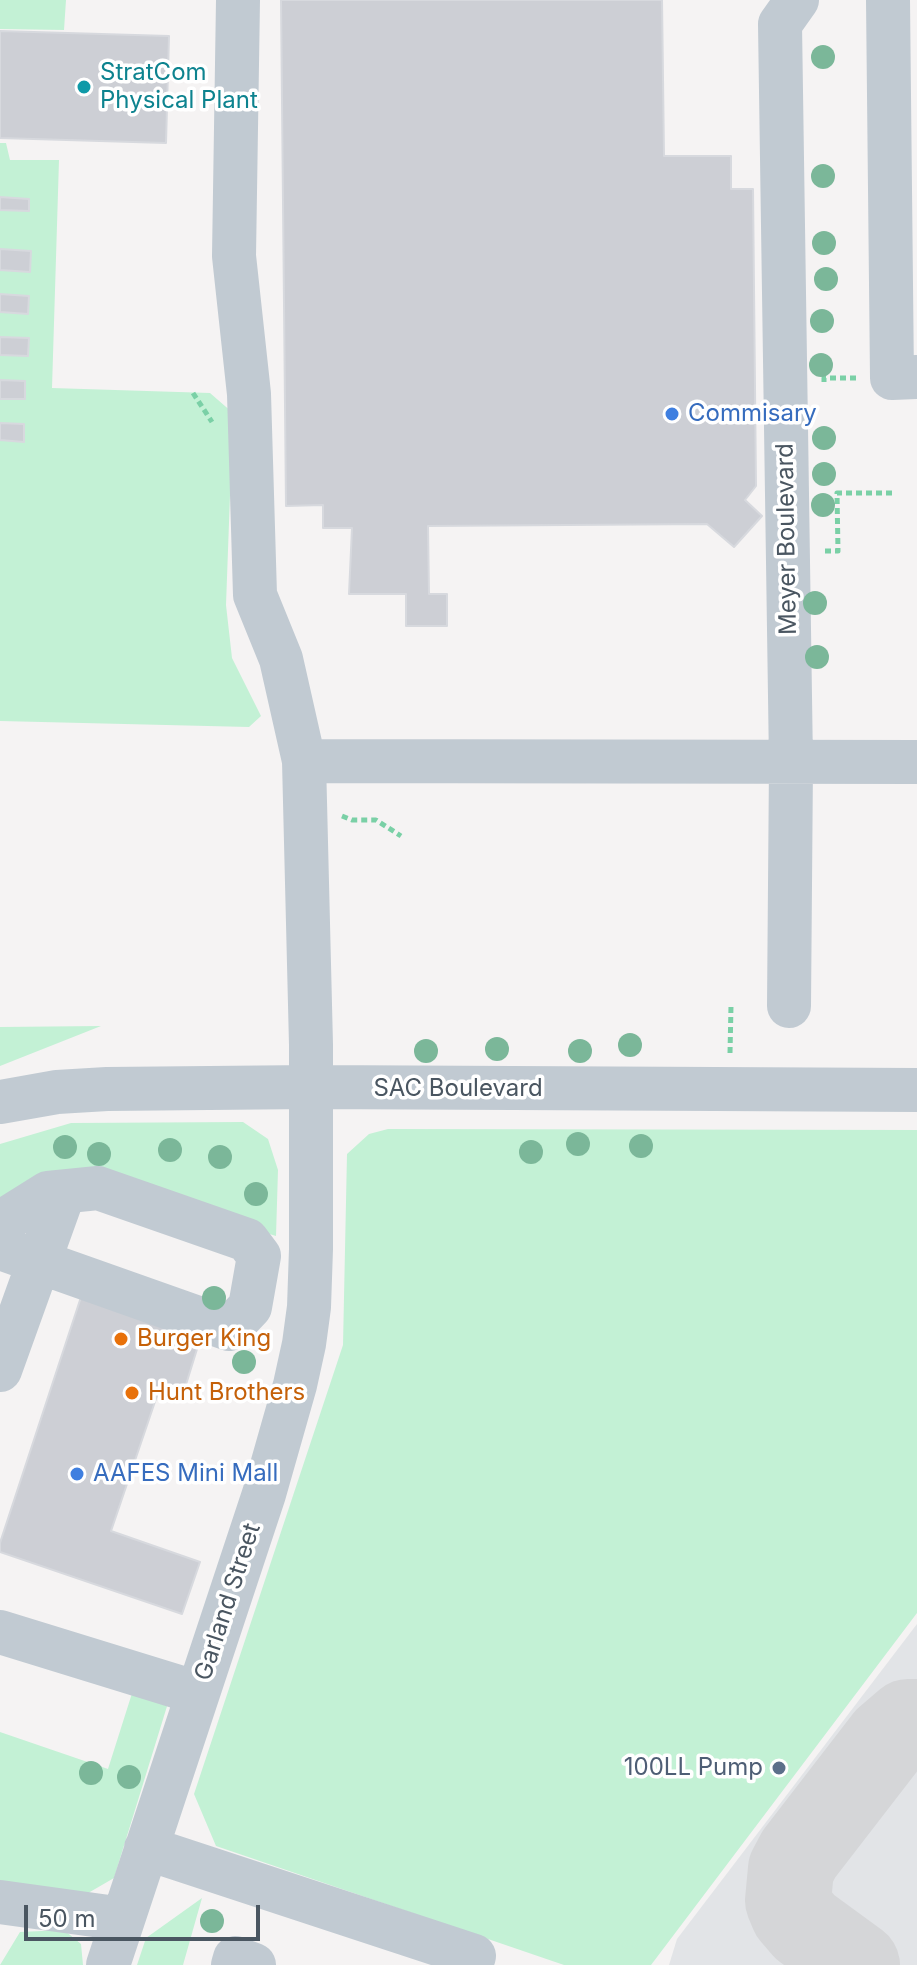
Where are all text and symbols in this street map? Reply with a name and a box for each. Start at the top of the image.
place label: StratCom Physical Plant [100,59,258,115]
marker: StratCom Physical Plant [75,78,93,96]
place label: Commisary [688,400,817,428]
marker: Commisary [663,405,681,423]
street label: Meyer Boulevard [771,443,803,635]
street label: SAC Boulevard [373,1075,543,1103]
place label: Burger King [137,1325,271,1353]
marker: Burger King [112,1330,130,1348]
place label: Hunt Brothers [148,1379,305,1407]
marker: Hunt Brothers [123,1384,141,1402]
place label: AAFES Mini Mall [93,1460,278,1488]
marker: AAFES Mini Mall [68,1465,86,1483]
street label: Garland Street [189,1520,267,1684]
place label: 100LL Pump [624,1754,763,1782]
marker: 100LL Pump [770,1759,788,1777]
scale bar [28,1889,264,1939]
text: 50 m [38,1904,96,1933]

